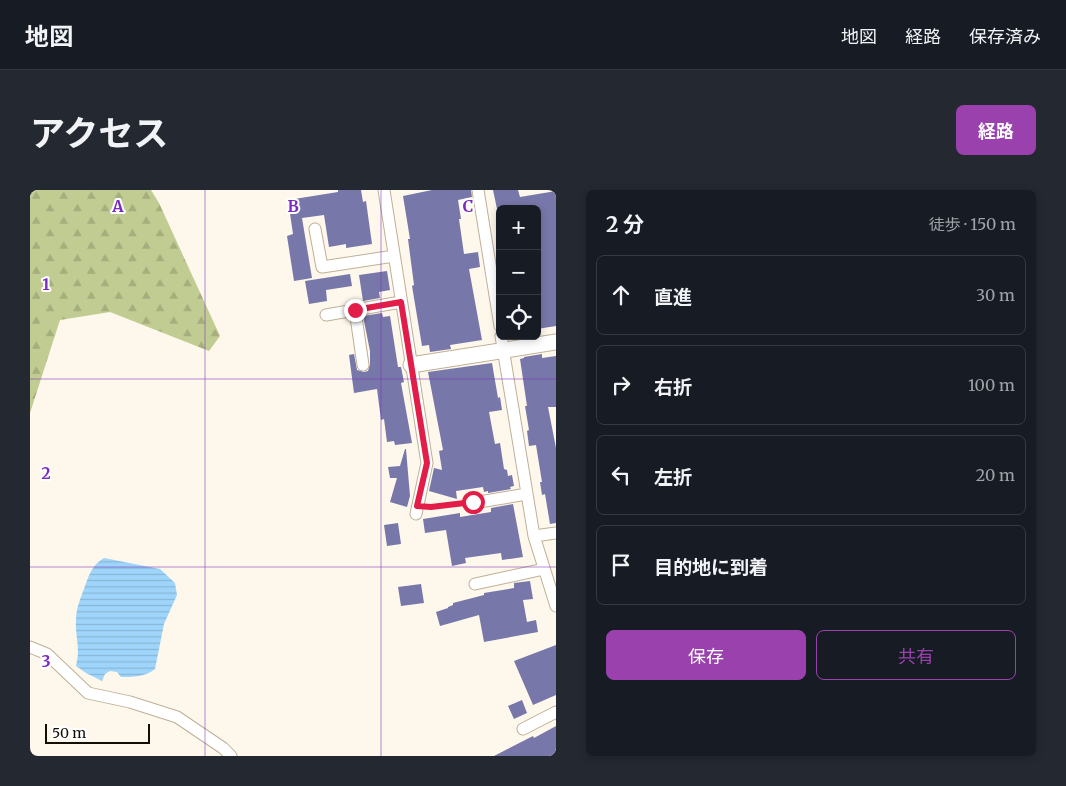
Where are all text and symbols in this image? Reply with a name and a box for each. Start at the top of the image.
text: 地図 [25,21,73,52]
text: 地図 [841,25,877,48]
text: 経路 [905,25,941,48]
text: 保存済み [969,25,1041,48]
button: 経路 [956,105,1036,155]
text: アクセス [30,112,168,156]
text: A [111,196,124,216]
text: B [287,196,299,216]
text: C [463,196,473,216]
map controls [496,205,541,340]
button: + [496,205,541,250]
text: 2 分 [606,211,644,238]
text: 徒歩 · 150 m [929,214,1016,234]
button: − [496,250,541,295]
text: 1 [42,274,50,294]
icon: ahead [607,281,635,309]
text: 直進 [654,285,692,309]
text: 30 m [976,285,1015,305]
button: locate [496,295,541,340]
route end [344,299,367,322]
icon: right [607,371,635,399]
text: 右折 [654,375,692,399]
text: 100 m [968,375,1015,395]
icon: left [607,461,635,489]
text: 2 [41,463,51,483]
text: 左折 [654,465,692,489]
text: 20 m [976,465,1015,485]
route start [462,491,485,514]
icon: arrive [607,551,635,579]
text: 目的地に到着 [654,555,768,579]
button: 保存 [606,630,806,680]
button: 共有 [816,630,1016,680]
text: 3 [41,651,51,671]
scale bar [45,721,150,744]
text: 50 m [52,724,86,742]

